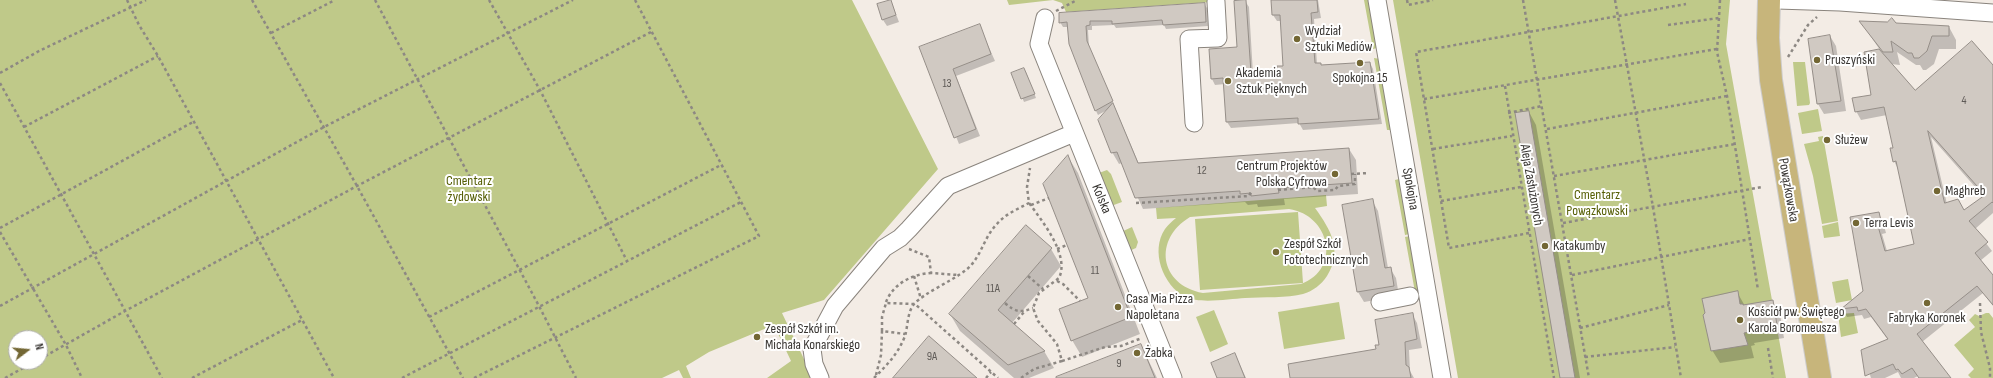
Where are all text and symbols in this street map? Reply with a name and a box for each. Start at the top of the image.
place label: Wydział Sztuki Mediów [1305,23,1372,56]
marker: Wydział Sztuki Mediów [1292,34,1302,44]
place label: Pruszyński [1825,52,1875,68]
marker: Pruszyński [1812,55,1822,65]
marker: Spokojna 15 [1355,58,1365,68]
place label: Akademia Sztuk Pięknych [1236,65,1307,98]
place label: Spokojna 15 [1332,70,1388,86]
marker: Akademia Sztuk Pięknych [1223,76,1233,86]
house number: 13 [942,77,952,91]
house number: 4 [1961,94,1967,108]
place label: Służew [1835,132,1868,148]
marker: Służew [1822,135,1832,145]
street label: Aleja Zasłużonych [1516,143,1546,227]
street label: Powązkowska [1774,157,1802,223]
place label: Centrum Projektów Polska Cyfrowa [1236,158,1327,190]
house number: 12 [1197,164,1207,178]
street label: Spokojna [1398,167,1422,211]
marker: Centrum Projektów Polska Cyfrowa [1330,169,1340,179]
park label: Cmentarz żydowski [446,173,492,206]
street label: Kolska [1088,182,1114,216]
place label: Maghreb [1945,183,1986,199]
marker: Maghreb [1932,186,1942,196]
park label: Cmentarz Powązkowski [1566,187,1628,220]
place label: Terra Levis [1864,215,1913,231]
marker: Terra Levis [1851,218,1861,228]
place label: Zespół Szkół Fototechnicznych [1284,236,1368,268]
place label: Katakumby [1553,238,1606,254]
marker: Katakumby [1540,241,1550,251]
marker: Zespół Szkół Fototechnicznych [1271,247,1281,257]
house number: 11 [1091,264,1099,278]
house number: 11A [986,282,1000,296]
place label: Casa Mia Pizza Napoletana [1126,291,1193,324]
marker: Fabryka Koronek [1922,298,1932,308]
marker: Casa Mia Pizza Napoletana [1113,302,1123,312]
place label: Kościół pw. Świętego Karola Boromeusza [1748,304,1845,336]
place label: Fabryka Koronek [1888,310,1966,326]
marker: Kościół pw. Świętego Karola Boromeusza [1735,315,1745,325]
place label: Zespół Szkół im. Michała Konarskiego [765,321,860,354]
north arrow [8,330,48,370]
marker: Zespół Szkół im. Michała Konarskiego [752,332,762,342]
text: N [32,342,46,351]
place label: Żabka [1145,345,1173,361]
marker: Żabka [1132,348,1142,358]
house number: 9A [927,350,937,364]
house number: 9 [1116,357,1122,371]

